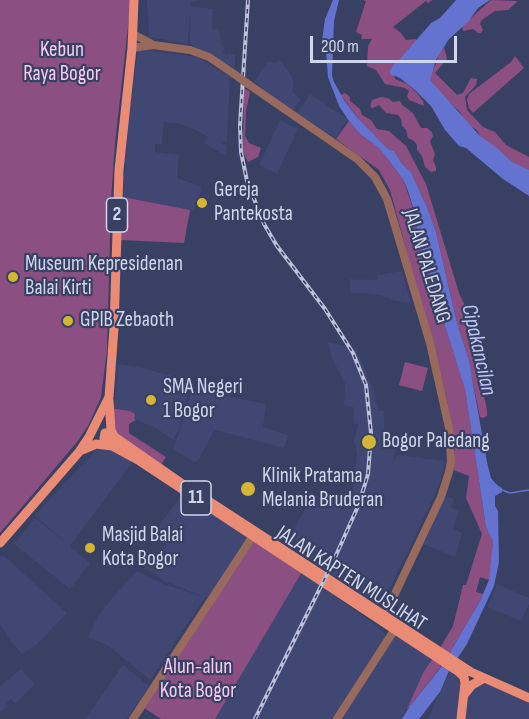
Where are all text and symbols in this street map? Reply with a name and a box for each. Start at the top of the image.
scale bar [313,24,460,62]
text: 200 m [321,36,359,57]
park label: Kebun Raya Bogor [23,38,101,88]
place label: Gereja Pantekosta [214,178,293,228]
marker: Gereja Pantekosta [195,196,209,210]
road number: 2 [106,198,128,232]
street label: JALAN PALEDANG [397,206,455,326]
place label: Museum Kepresidenan Balai Kirti [25,252,183,302]
marker: Museum Kepresidenan Balai Kirti [6,270,20,284]
water label: Cipakancilan [455,302,501,398]
place label: GPIB Zebaoth [80,308,174,334]
marker: GPIB Zebaoth [61,314,75,328]
place label: SMA Negeri 1 Bogor [163,375,243,425]
marker: SMA Negeri 1 Bogor [144,393,158,407]
place label: Bogor Paledang [382,429,490,455]
marker: Bogor Paledang [360,433,378,451]
place label: Klinik Pratama Melania Bruderan [262,464,383,514]
marker: Klinik Pratama Melania Bruderan [239,480,257,498]
road number: 11 [181,481,211,515]
street label: JALAN KAPTEN MUSLIHAT [271,521,431,637]
place label: Masjid Balai Kota Bogor [102,523,183,573]
marker: Masjid Balai Kota Bogor [83,541,97,555]
park label: Alun-alun Kota Bogor [160,655,236,705]

